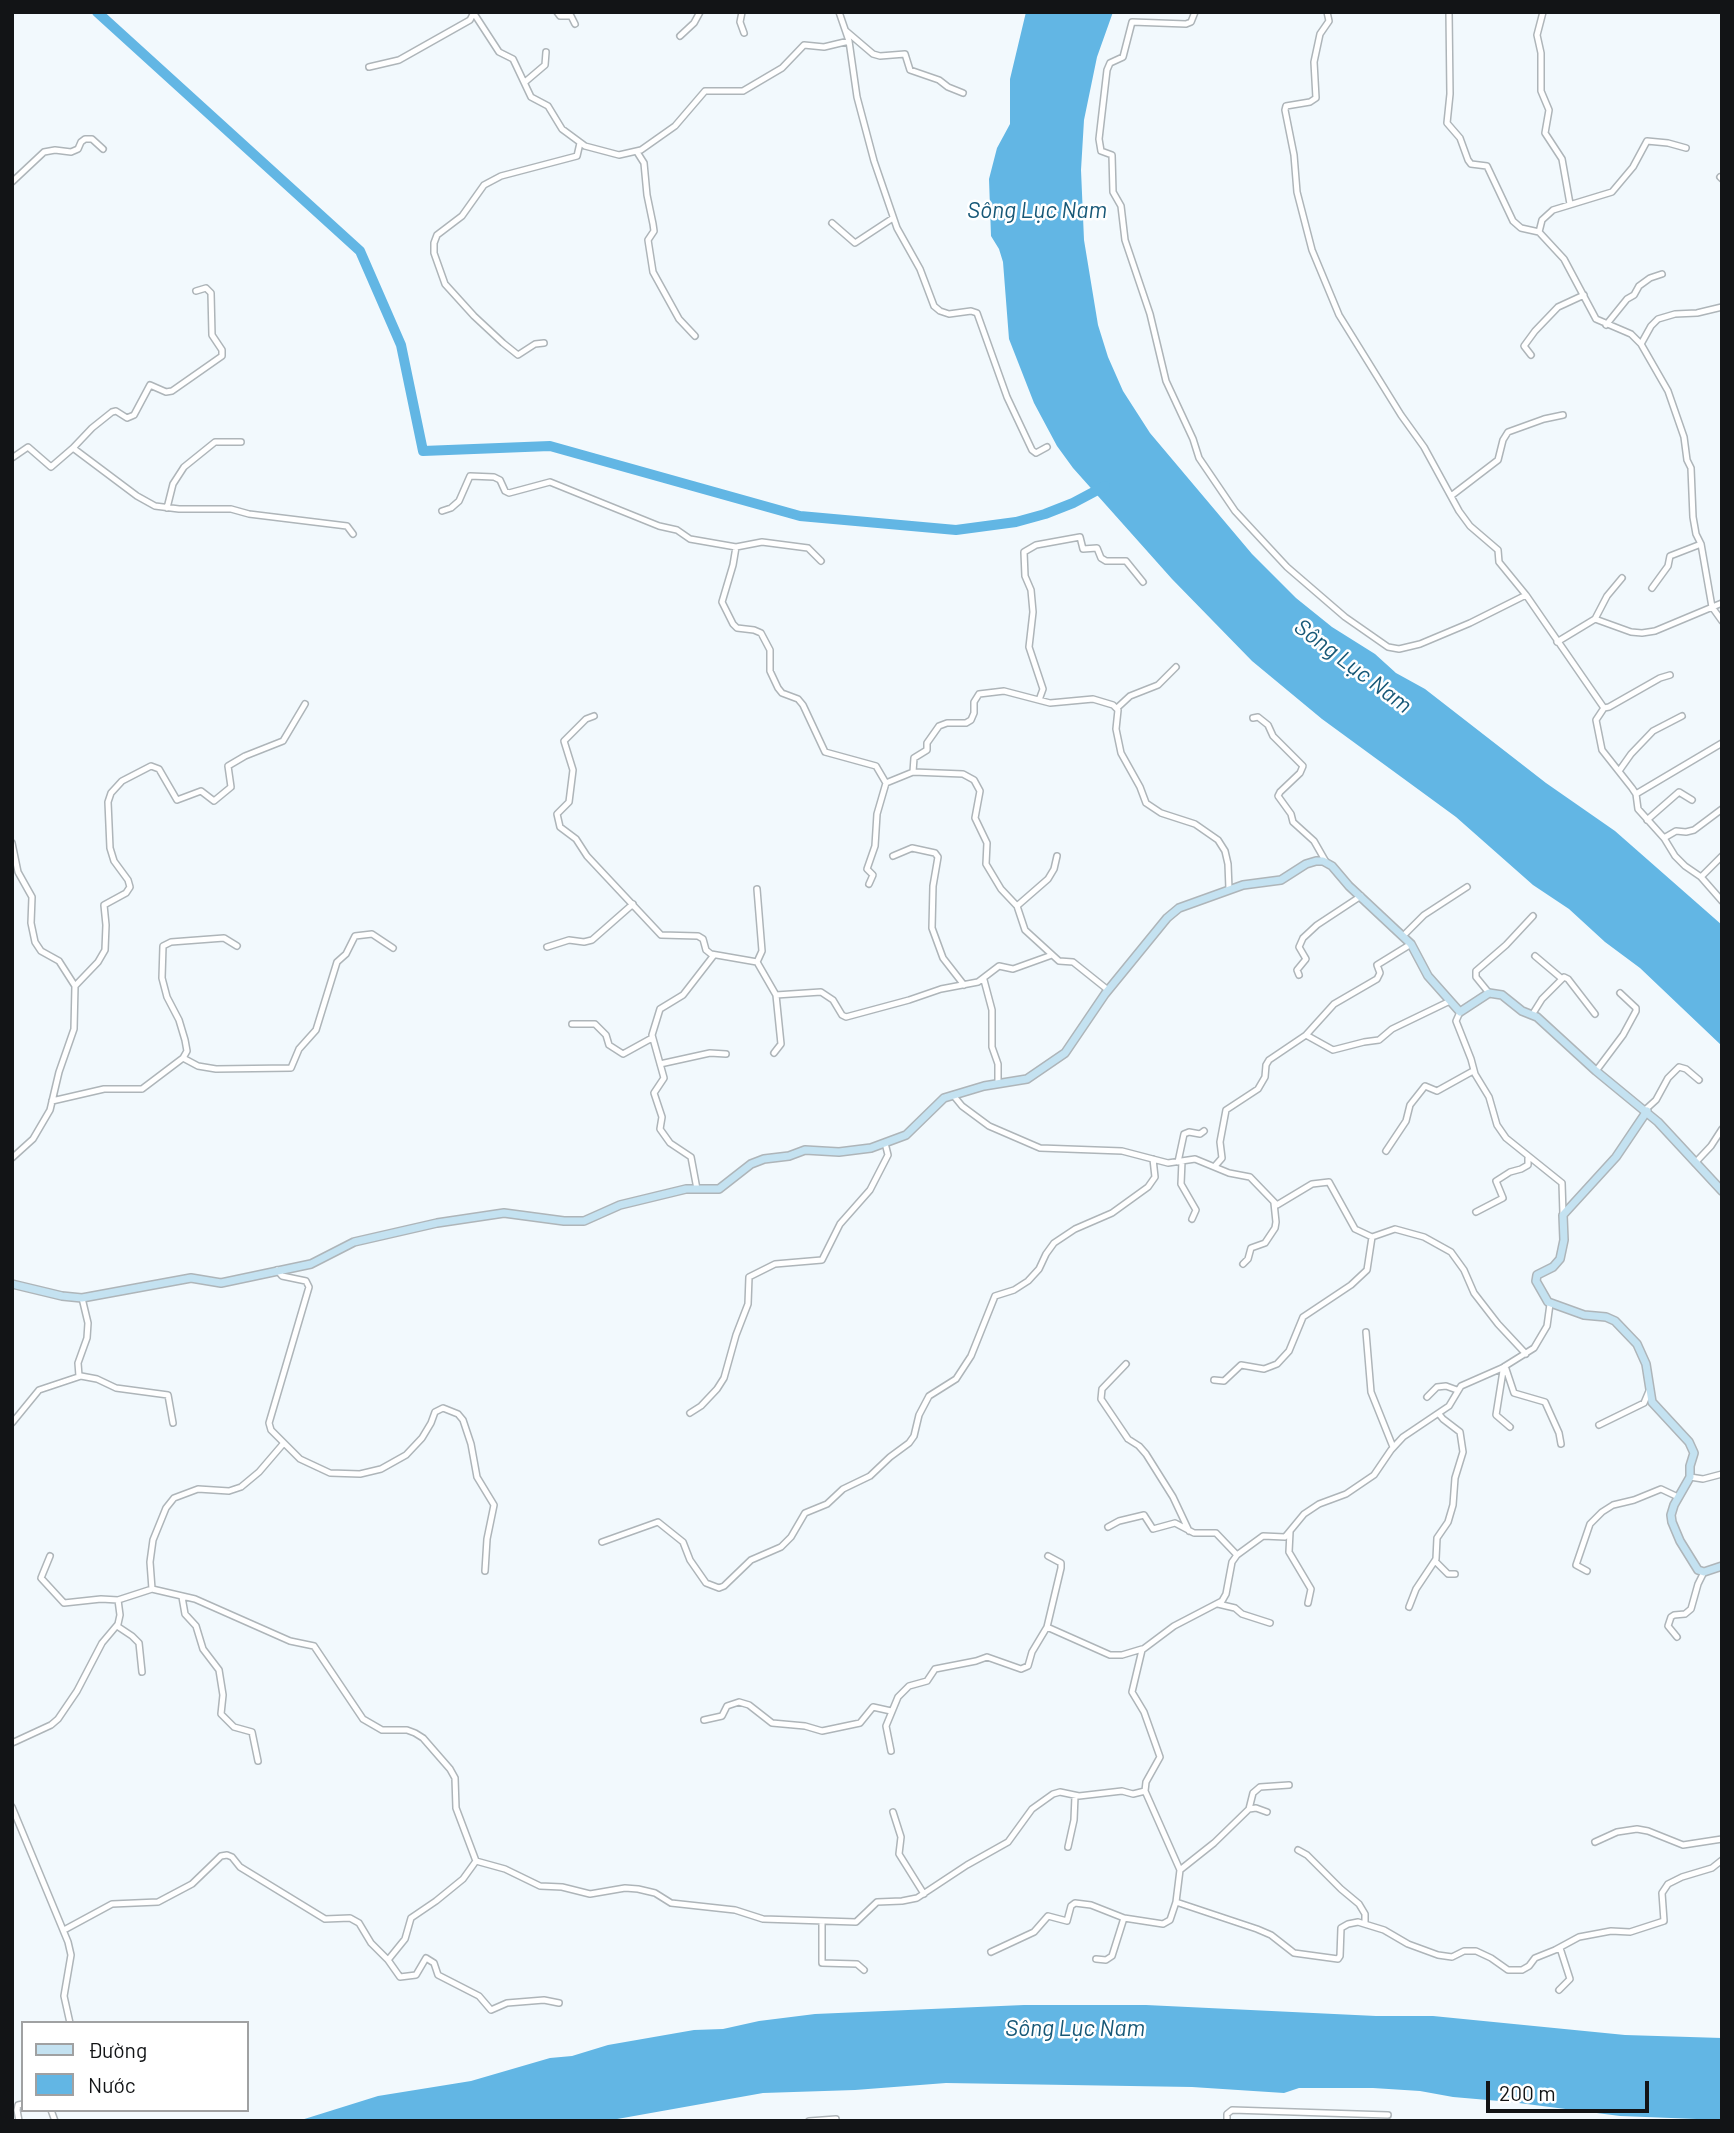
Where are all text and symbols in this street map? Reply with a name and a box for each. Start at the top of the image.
water label: Sông Lục Nam [967,196,1107,224]
water label: Sông Lục Nam [1289,613,1417,719]
water label: Sông Lục Nam [1005,2014,1145,2042]
legend [21,2021,248,2112]
text: Đường [88,2037,147,2062]
scale bar [1489,2066,1652,2110]
text: Nước [88,2072,136,2097]
text: 200 m [1499,2080,1556,2105]

